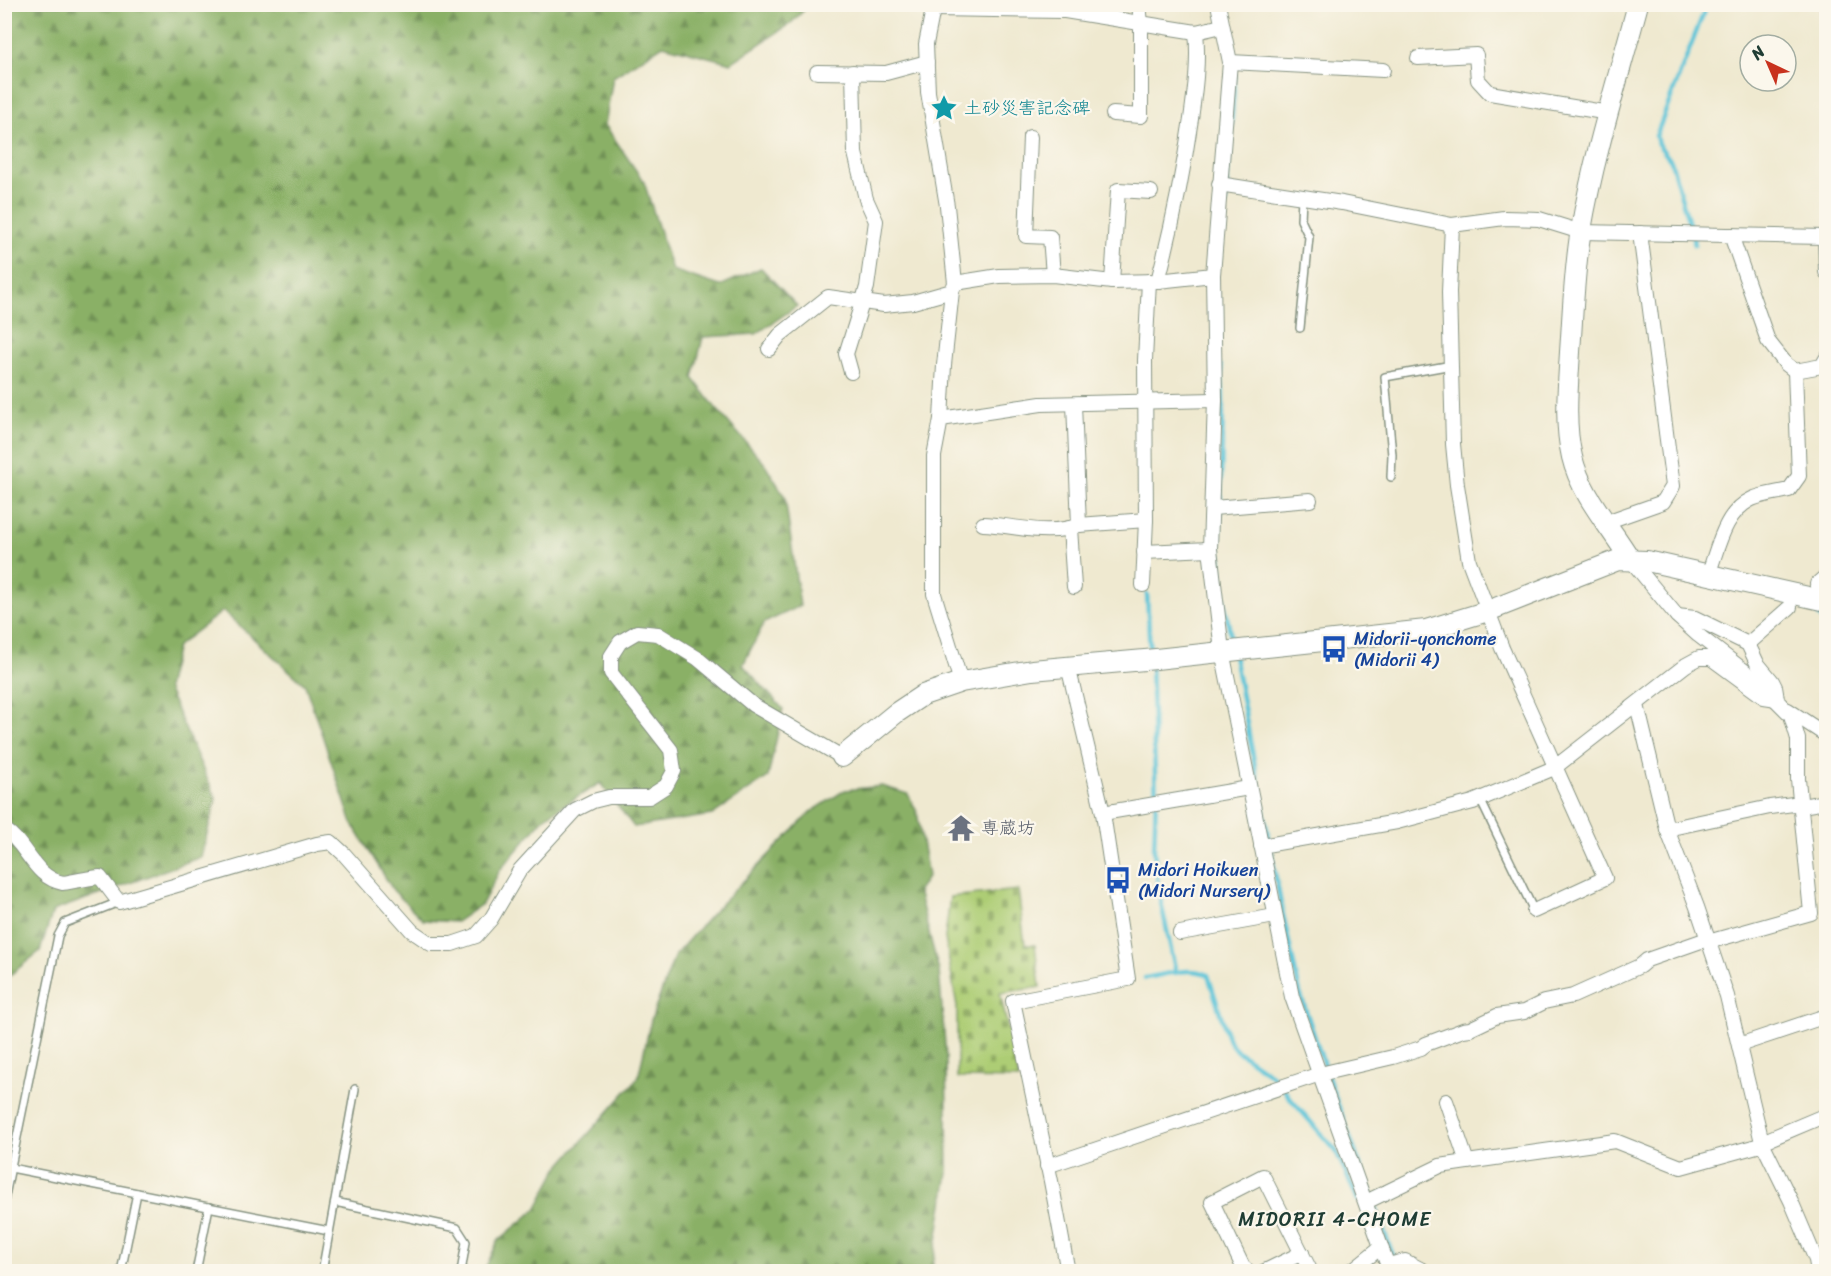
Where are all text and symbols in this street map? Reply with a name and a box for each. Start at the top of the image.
north arrow [1738,33,1798,93]
text: N [1743,38,1773,68]
place label: 土砂災害記念碑 [964,92,1090,124]
place icon: 土砂災害記念碑 [929,93,959,123]
place label: Midorii-yonchome (Midorii 4) [1354,623,1496,676]
bus stop icon: Midorii-yonchome (Midorii 4) [1319,634,1349,664]
place label: 専蔵坊 [981,812,1035,844]
temple icon: 専蔵坊 [946,813,976,843]
place label: Midori Hoikuen (Midori Nursery) [1138,854,1271,907]
bus stop icon: Midori Hoikuen (Midori Nursery) [1103,865,1133,895]
district label: MIDORII 4-CHOME [1238,1202,1432,1237]

